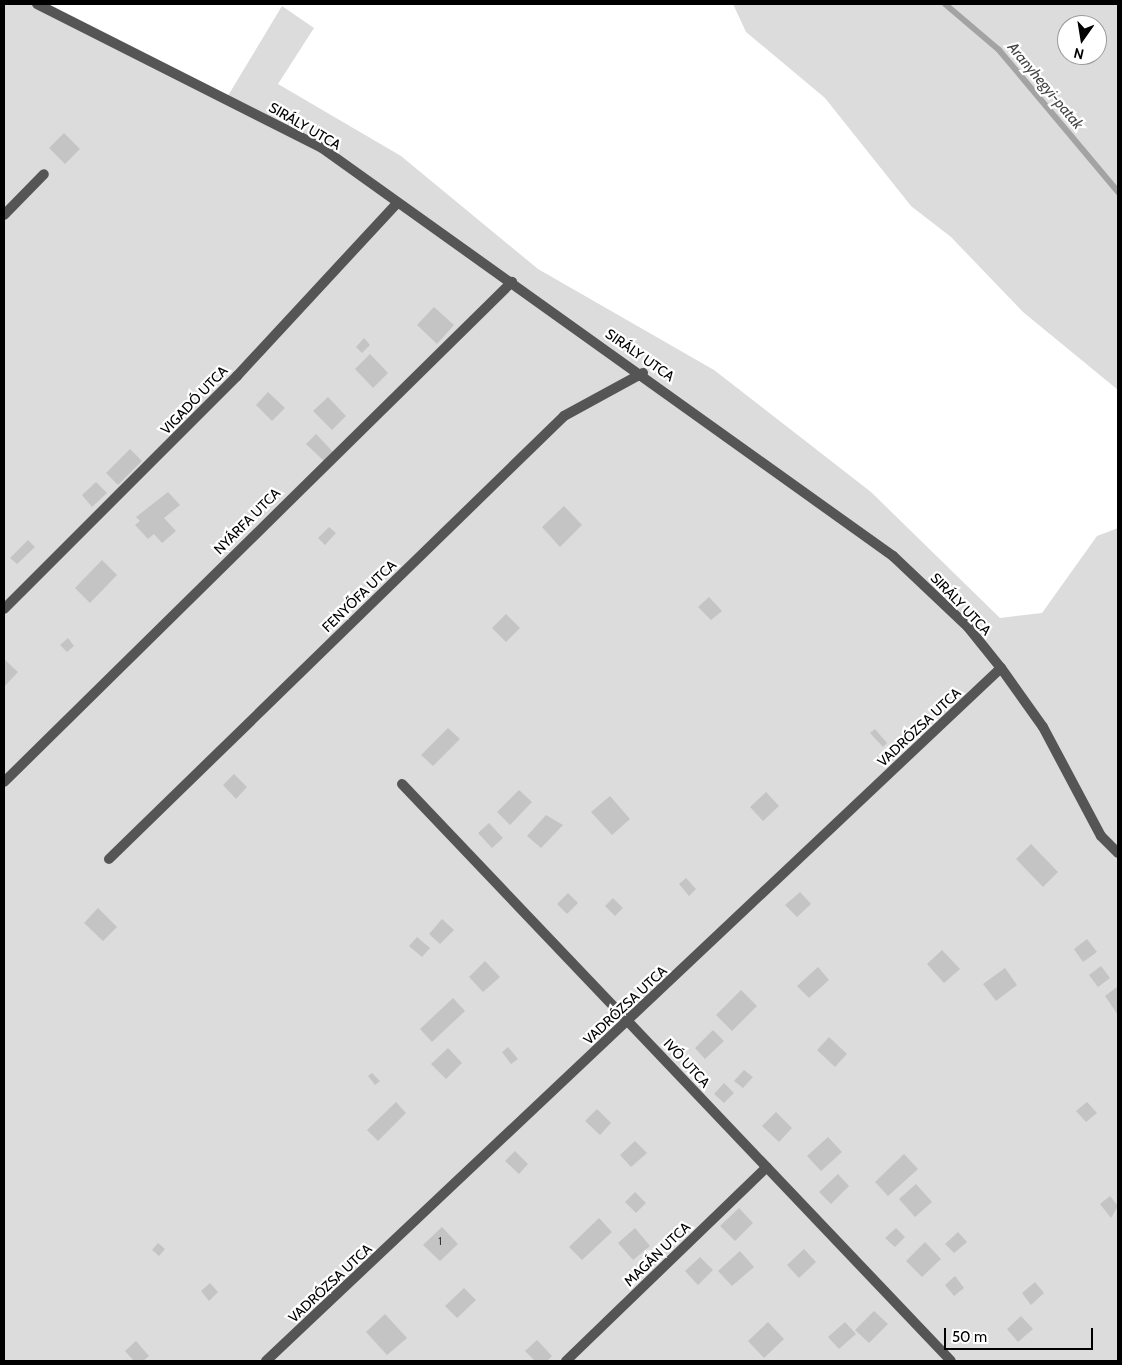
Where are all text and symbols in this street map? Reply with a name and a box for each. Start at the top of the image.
north arrow [1057,15,1107,65]
water label: Aranyhegyi-patak [1003,39,1087,133]
text: N [1072,44,1086,64]
street label: SIRÁLY UTCA [266,99,344,153]
street label: SIRÁLY UTCA [602,325,678,385]
street label: VIGADÓ UTCA [157,362,231,438]
street label: NYÁRFA UTCA [210,484,284,558]
street label: FENYŐFA UTCA [318,556,400,636]
street label: SIRÁLY UTCA [927,569,995,639]
street label: VADRÓZSA UTCA [874,684,964,770]
street label: VADRÓZSA UTCA [580,962,670,1048]
street label: IVÓ UTCA [660,1035,714,1091]
street label: MAGÁN UTCA [620,1218,694,1290]
house number: 1 [438,1234,442,1248]
street label: VADRÓZSA UTCA [285,1240,375,1326]
scale bar [947,1318,1096,1350]
text: 50 m [952,1328,987,1346]

